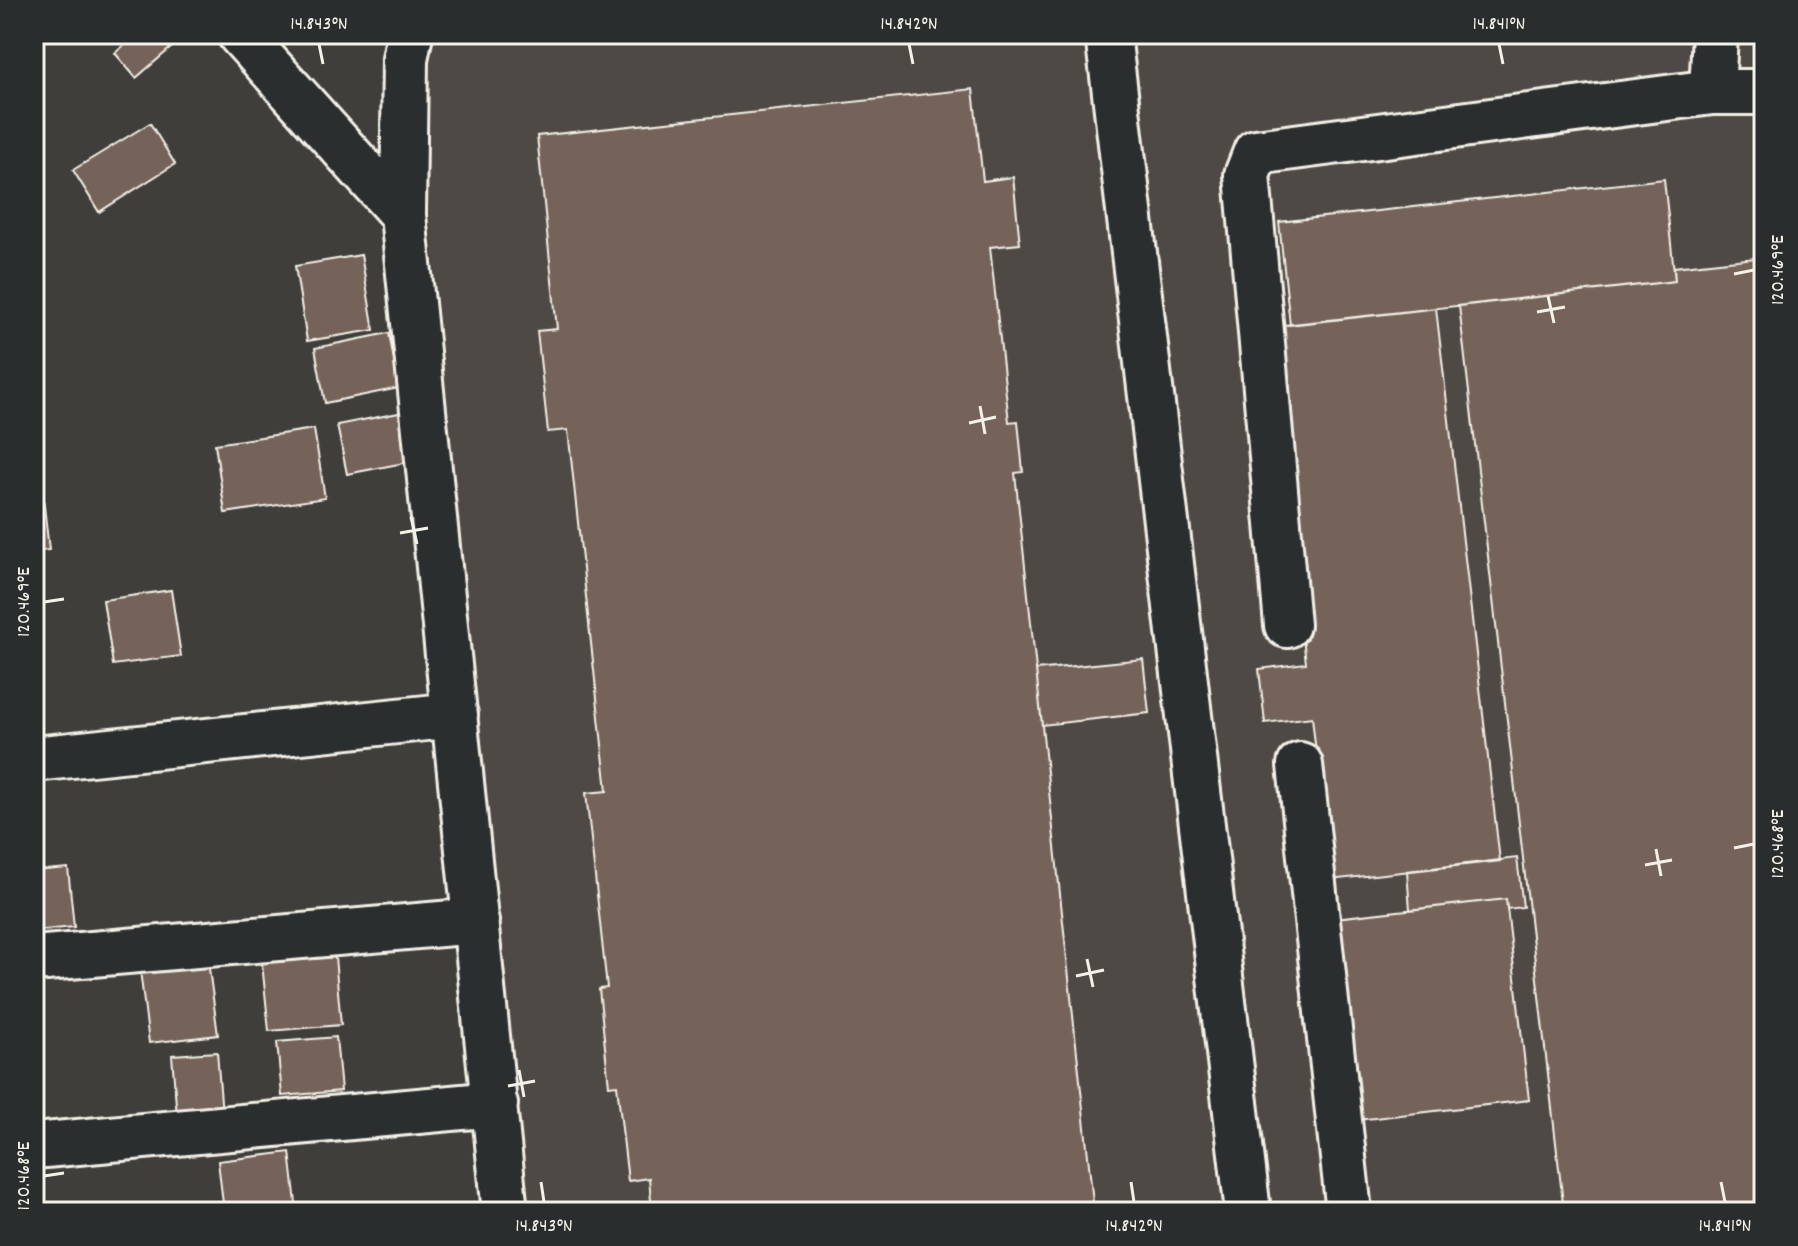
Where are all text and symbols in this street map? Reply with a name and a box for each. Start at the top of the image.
text: 14.843°N [290,11,348,39]
text: 14.842°N [880,11,938,39]
text: 14.841°N [1473,11,1526,39]
text: 120.469°E [1765,235,1793,305]
text: 120.469°E [11,567,39,637]
text: 120.468°E [1765,810,1793,878]
text: 120.468°E [11,1142,39,1210]
text: 14.843°N [515,1213,573,1241]
text: 14.842°N [1105,1213,1163,1241]
text: 14.841°N [1699,1213,1752,1241]

